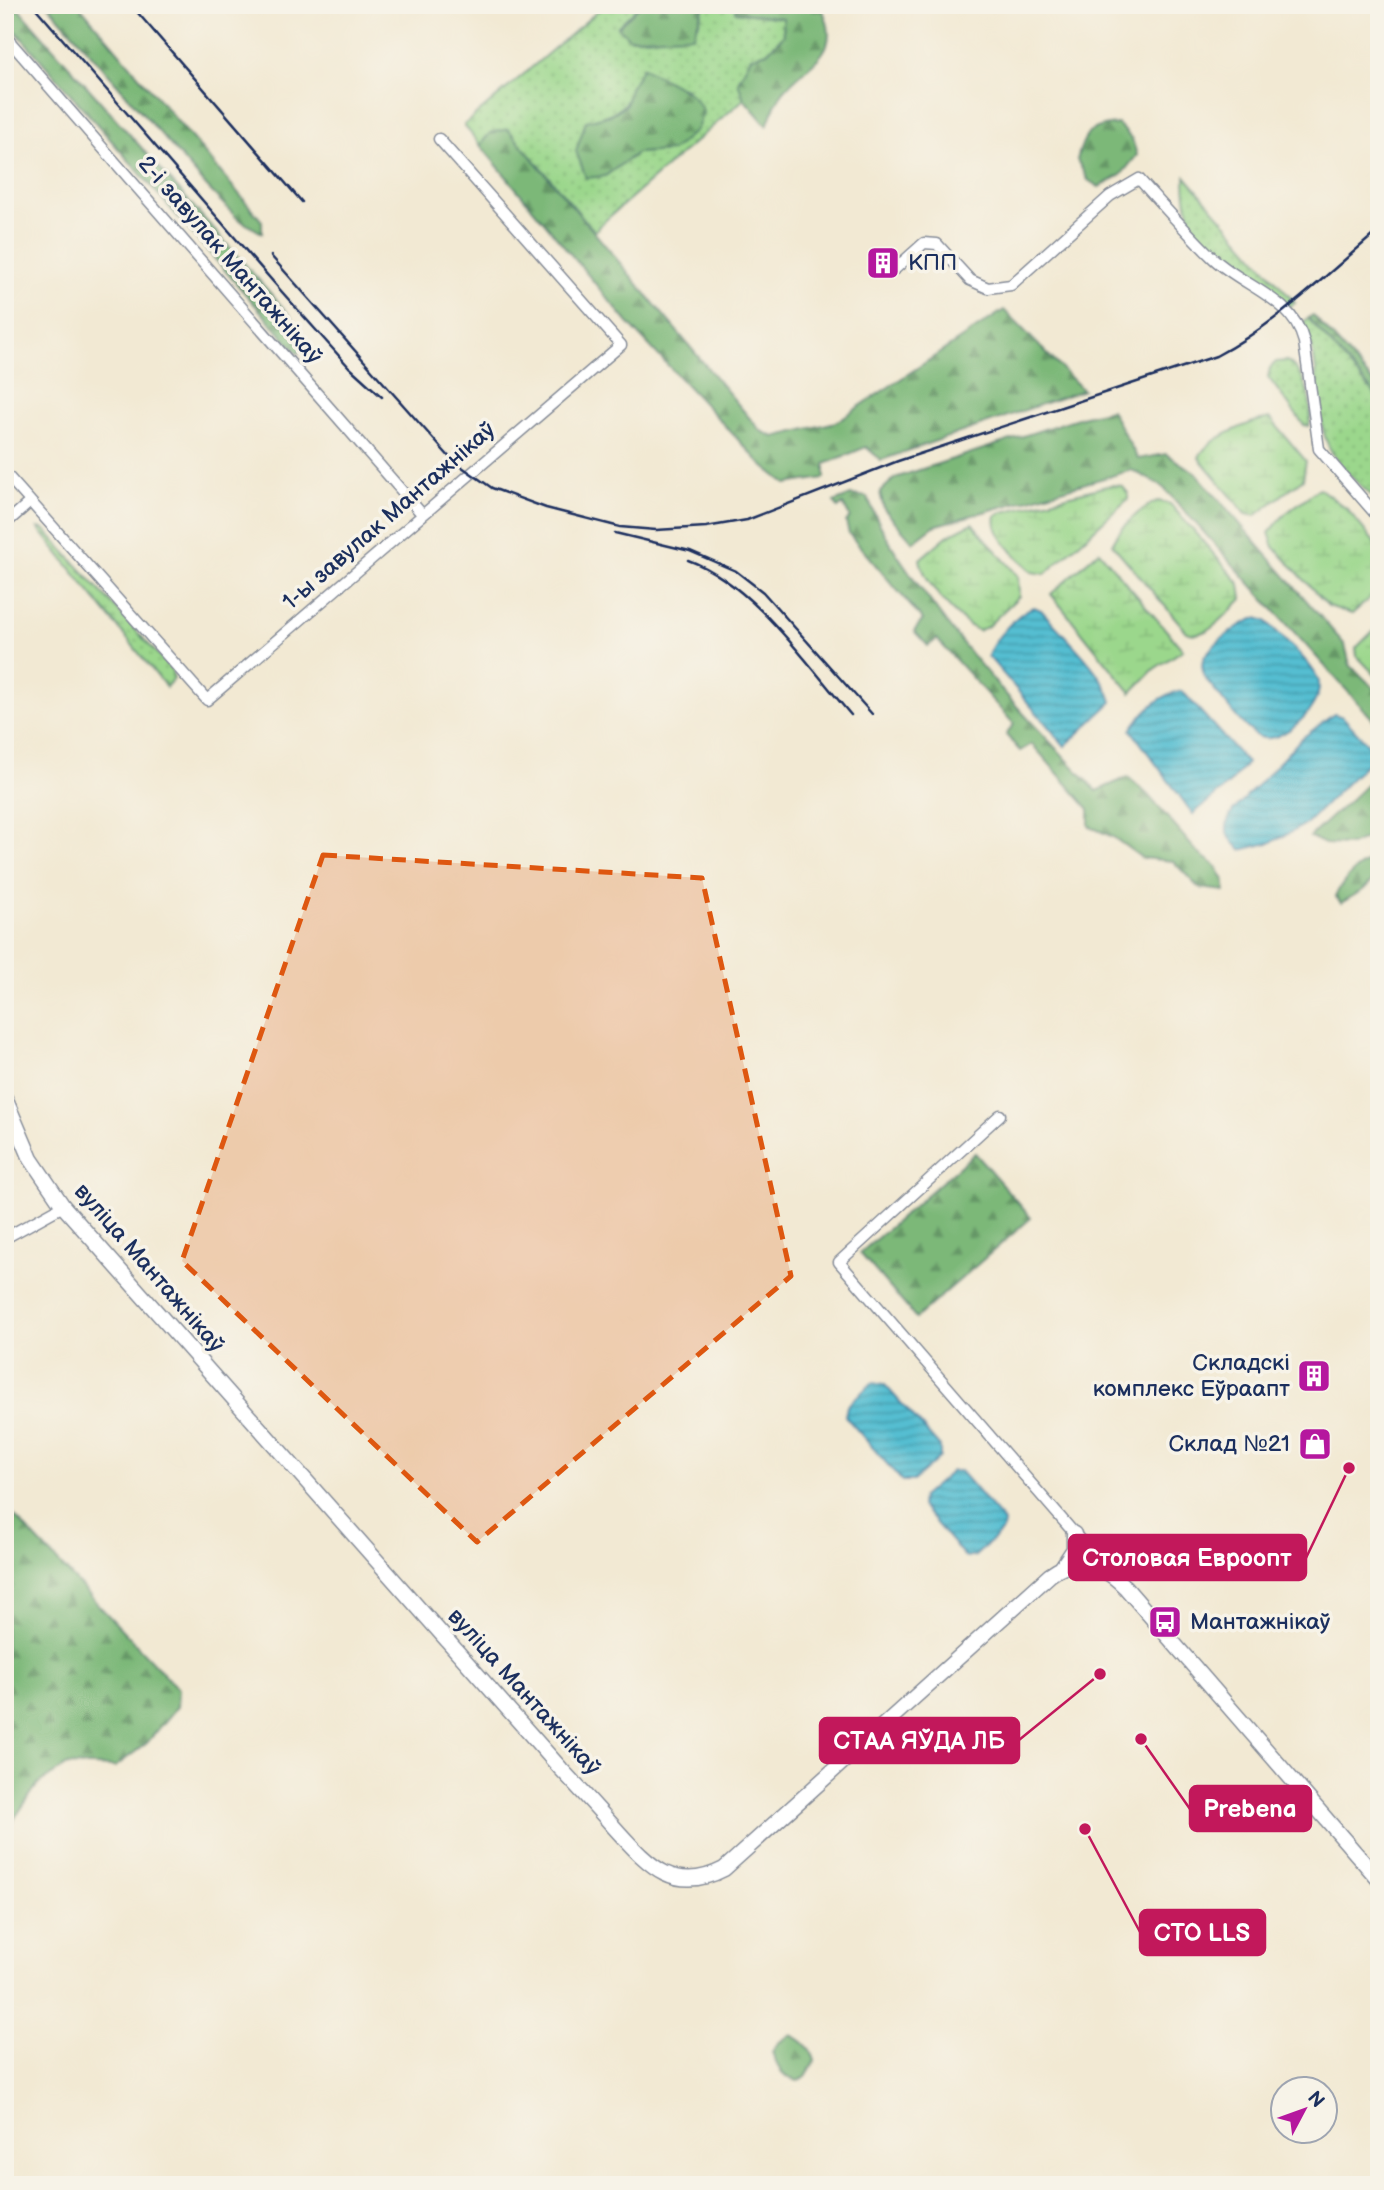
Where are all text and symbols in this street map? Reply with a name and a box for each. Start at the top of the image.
street label: 2-і завулак Мантажнікаў [132,150,328,370]
building icon: КПП [864,244,902,282]
place label: КПП [908,249,957,277]
street label: 1-ы завулак Мантажнікаў [277,416,501,616]
street label: вуліца Мантажнікаў [68,1178,230,1359]
place label: Складскі комплекс Еўраапт [1093,1349,1290,1403]
building icon: Складскі комплекс Еўраапт [1295,1357,1333,1395]
shop icon: Склад №21 [1296,1425,1334,1463]
place label: Склад №21 [1169,1430,1290,1458]
callout: Столовая Евроопт [1069,1535,1306,1580]
text: Столовая Евроопт [1082,1544,1292,1573]
street label: вуліца Мантажнікаў [442,1603,607,1782]
bus stop icon: Мантажнікаў [1146,1603,1184,1641]
place label: Мантажнікаў [1190,1608,1331,1636]
callout: СТАА ЯЎДА ЛБ [820,1718,1019,1763]
text: СТАА ЯЎДА ЛБ [833,1727,1006,1756]
callout: Prebena [1190,1786,1311,1831]
text: Prebena [1204,1795,1296,1824]
callout: СТО LLS [1140,1910,1265,1955]
text: СТО LLS [1154,1919,1250,1948]
north arrow [1268,2074,1338,2144]
text: N [1302,2087,1329,2113]

